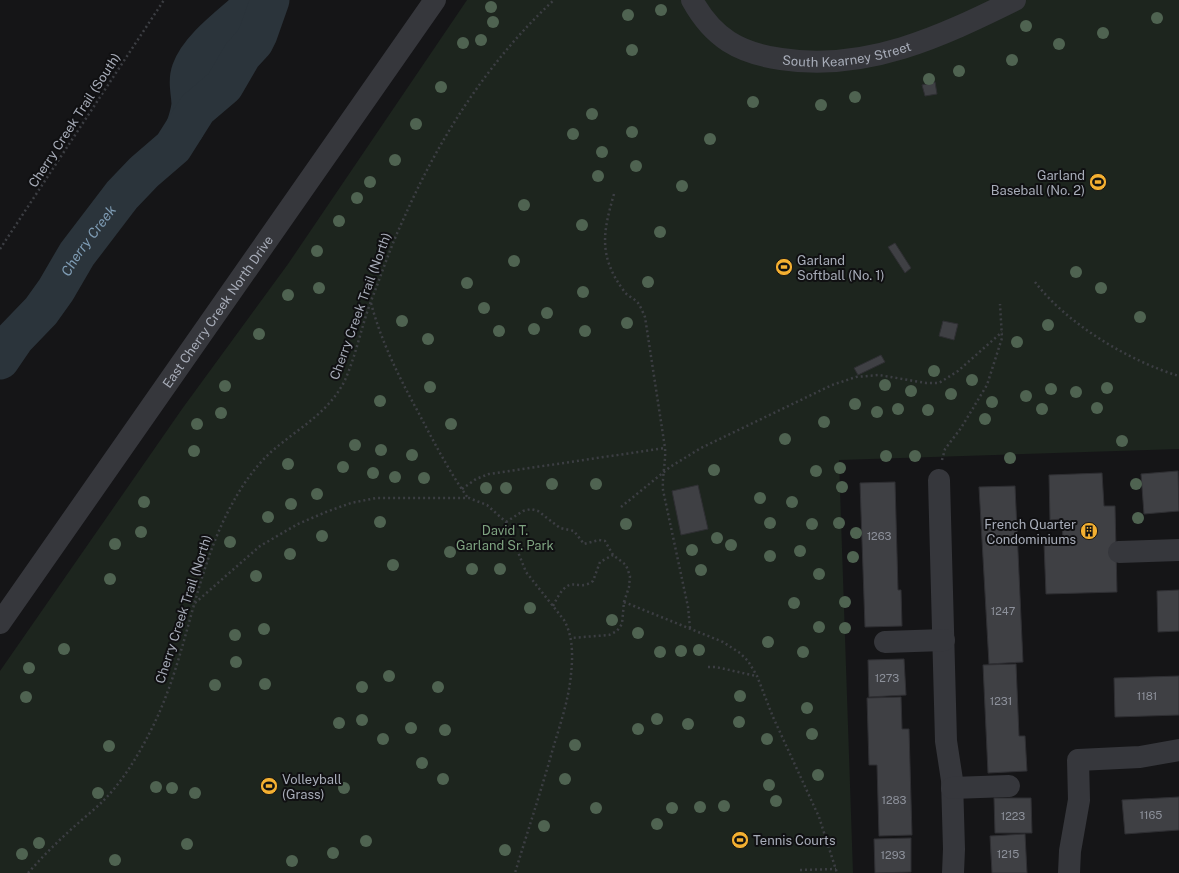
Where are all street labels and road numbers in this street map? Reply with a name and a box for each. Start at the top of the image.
street label: South Kearney Street [781,39,913,70]
street label: Cherry Creek Trail (South) [25,50,124,190]
street label: Cherry Creek Trail (North) [327,231,394,382]
street label: East Cherry Creek North Drive [160,233,276,391]
street label: Cherry Creek Trail (North) [152,533,215,685]

